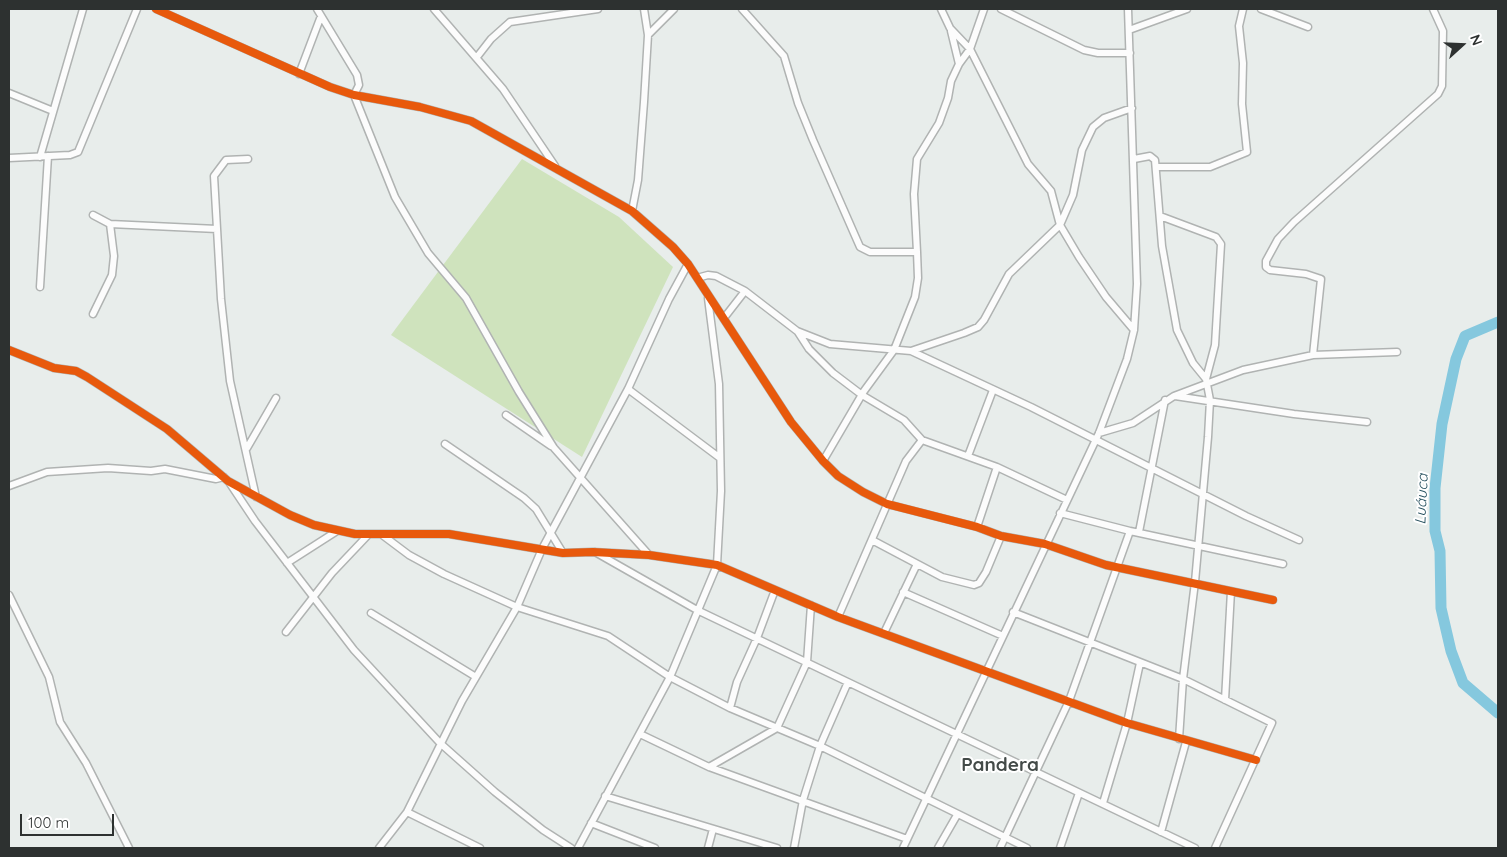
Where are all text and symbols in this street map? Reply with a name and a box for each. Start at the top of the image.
north arrow [1437,20,1487,70]
text: N [1466,32,1486,48]
water label: Luáuca [1412,473,1432,525]
district label: Pandera [961,754,1039,776]
scale bar [22,804,116,836]
text: 100 m [28,813,69,832]

